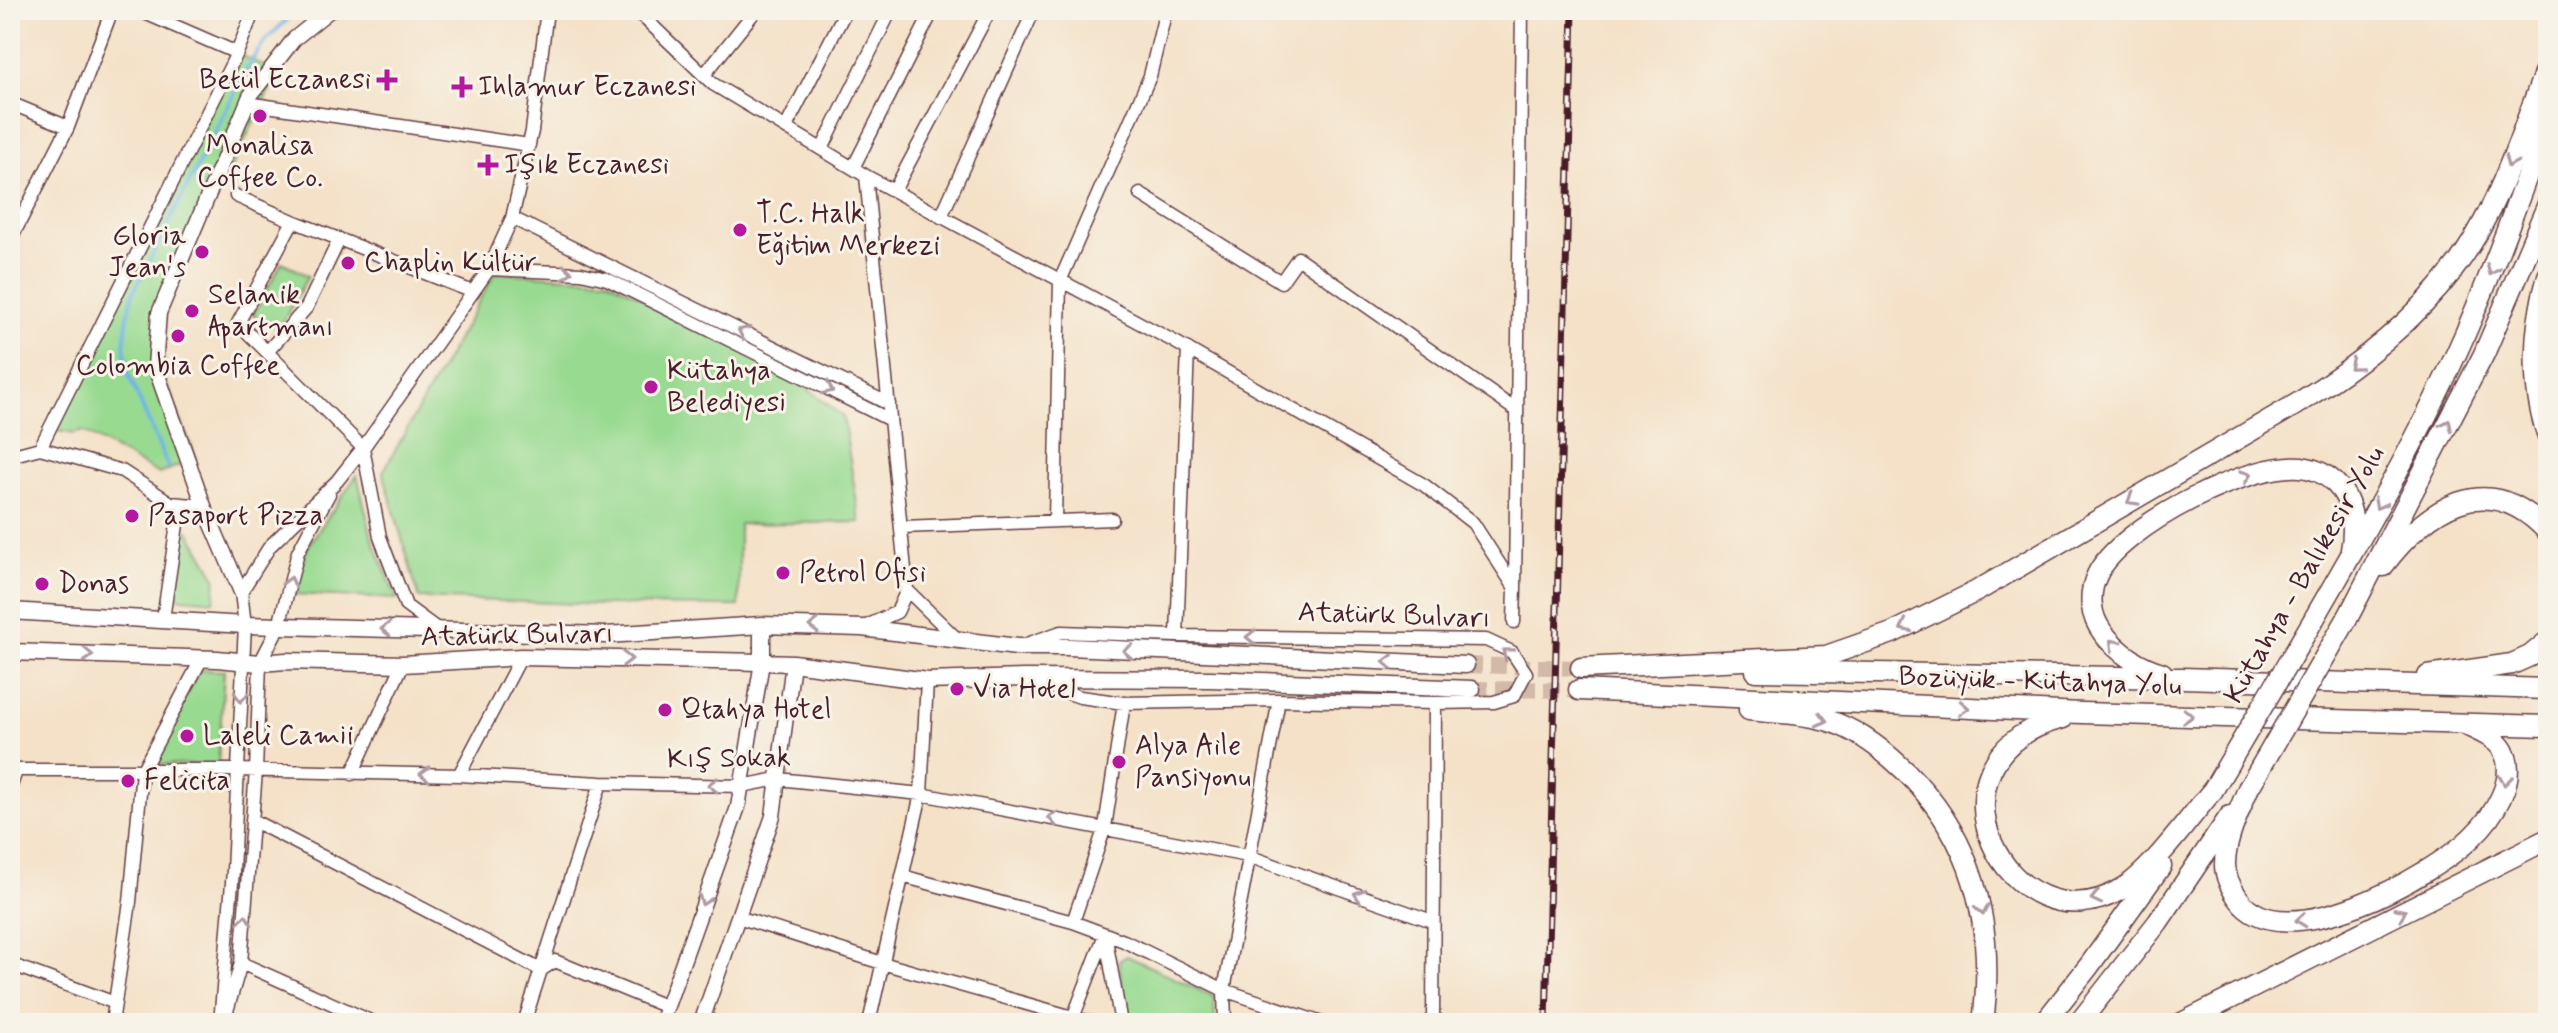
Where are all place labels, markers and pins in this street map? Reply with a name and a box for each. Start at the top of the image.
place label: Betül Eczanesi [199,62,371,99]
place label: Ihlamur Eczanesi [478,69,696,106]
marker: Betül Eczanesi [378,71,396,89]
marker: Ihlamur Eczanesi [453,78,471,96]
marker: Monalisa Coffee Co. [251,107,269,125]
place label: Monalisa Coffee Co. [197,128,323,197]
place label: Işık Eczanesi [504,147,669,184]
marker: Işık Eczanesi [479,156,497,174]
place label: T.C. Halk Eğitim Merkezi [756,196,940,265]
place label: Gloria Jean's [108,218,186,287]
marker: T.C. Halk Eğitim Merkezi [731,221,749,239]
marker: Gloria Jean's [193,243,211,261]
place label: Chaplin Kültür [364,245,537,282]
marker: Chaplin Kültür [339,254,357,272]
place label: Selanik Apartmanı [208,277,333,349]
marker: Selanik Apartmanı [183,302,201,320]
marker: Colombia Coffee [169,327,187,345]
place label: Colombia Coffee [76,348,280,385]
place label: Kütahya Belediyesi [667,353,786,422]
marker: Kütahya Belediyesi [642,378,660,396]
place label: Pasaport Pizza [148,498,323,535]
marker: Pasaport Pizza [123,507,141,525]
place label: Petrol Ofisi [799,555,926,592]
marker: Petrol Ofisi [774,564,792,582]
place label: Donas [58,566,129,603]
marker: Donas [33,575,51,593]
place label: Via Hotel [973,671,1076,708]
marker: Via Hotel [948,680,966,698]
place label: Qtahya Hotel [681,692,831,729]
marker: Qtahya Hotel [656,701,674,719]
place label: Laleli Camii [203,718,353,755]
marker: Laleli Camii [178,727,196,745]
place label: Alya Aile Pansiyonu [1135,728,1251,797]
marker: Alya Aile Pansiyonu [1110,753,1128,771]
place label: Felicita [144,763,230,800]
marker: Felicita [119,772,137,790]

